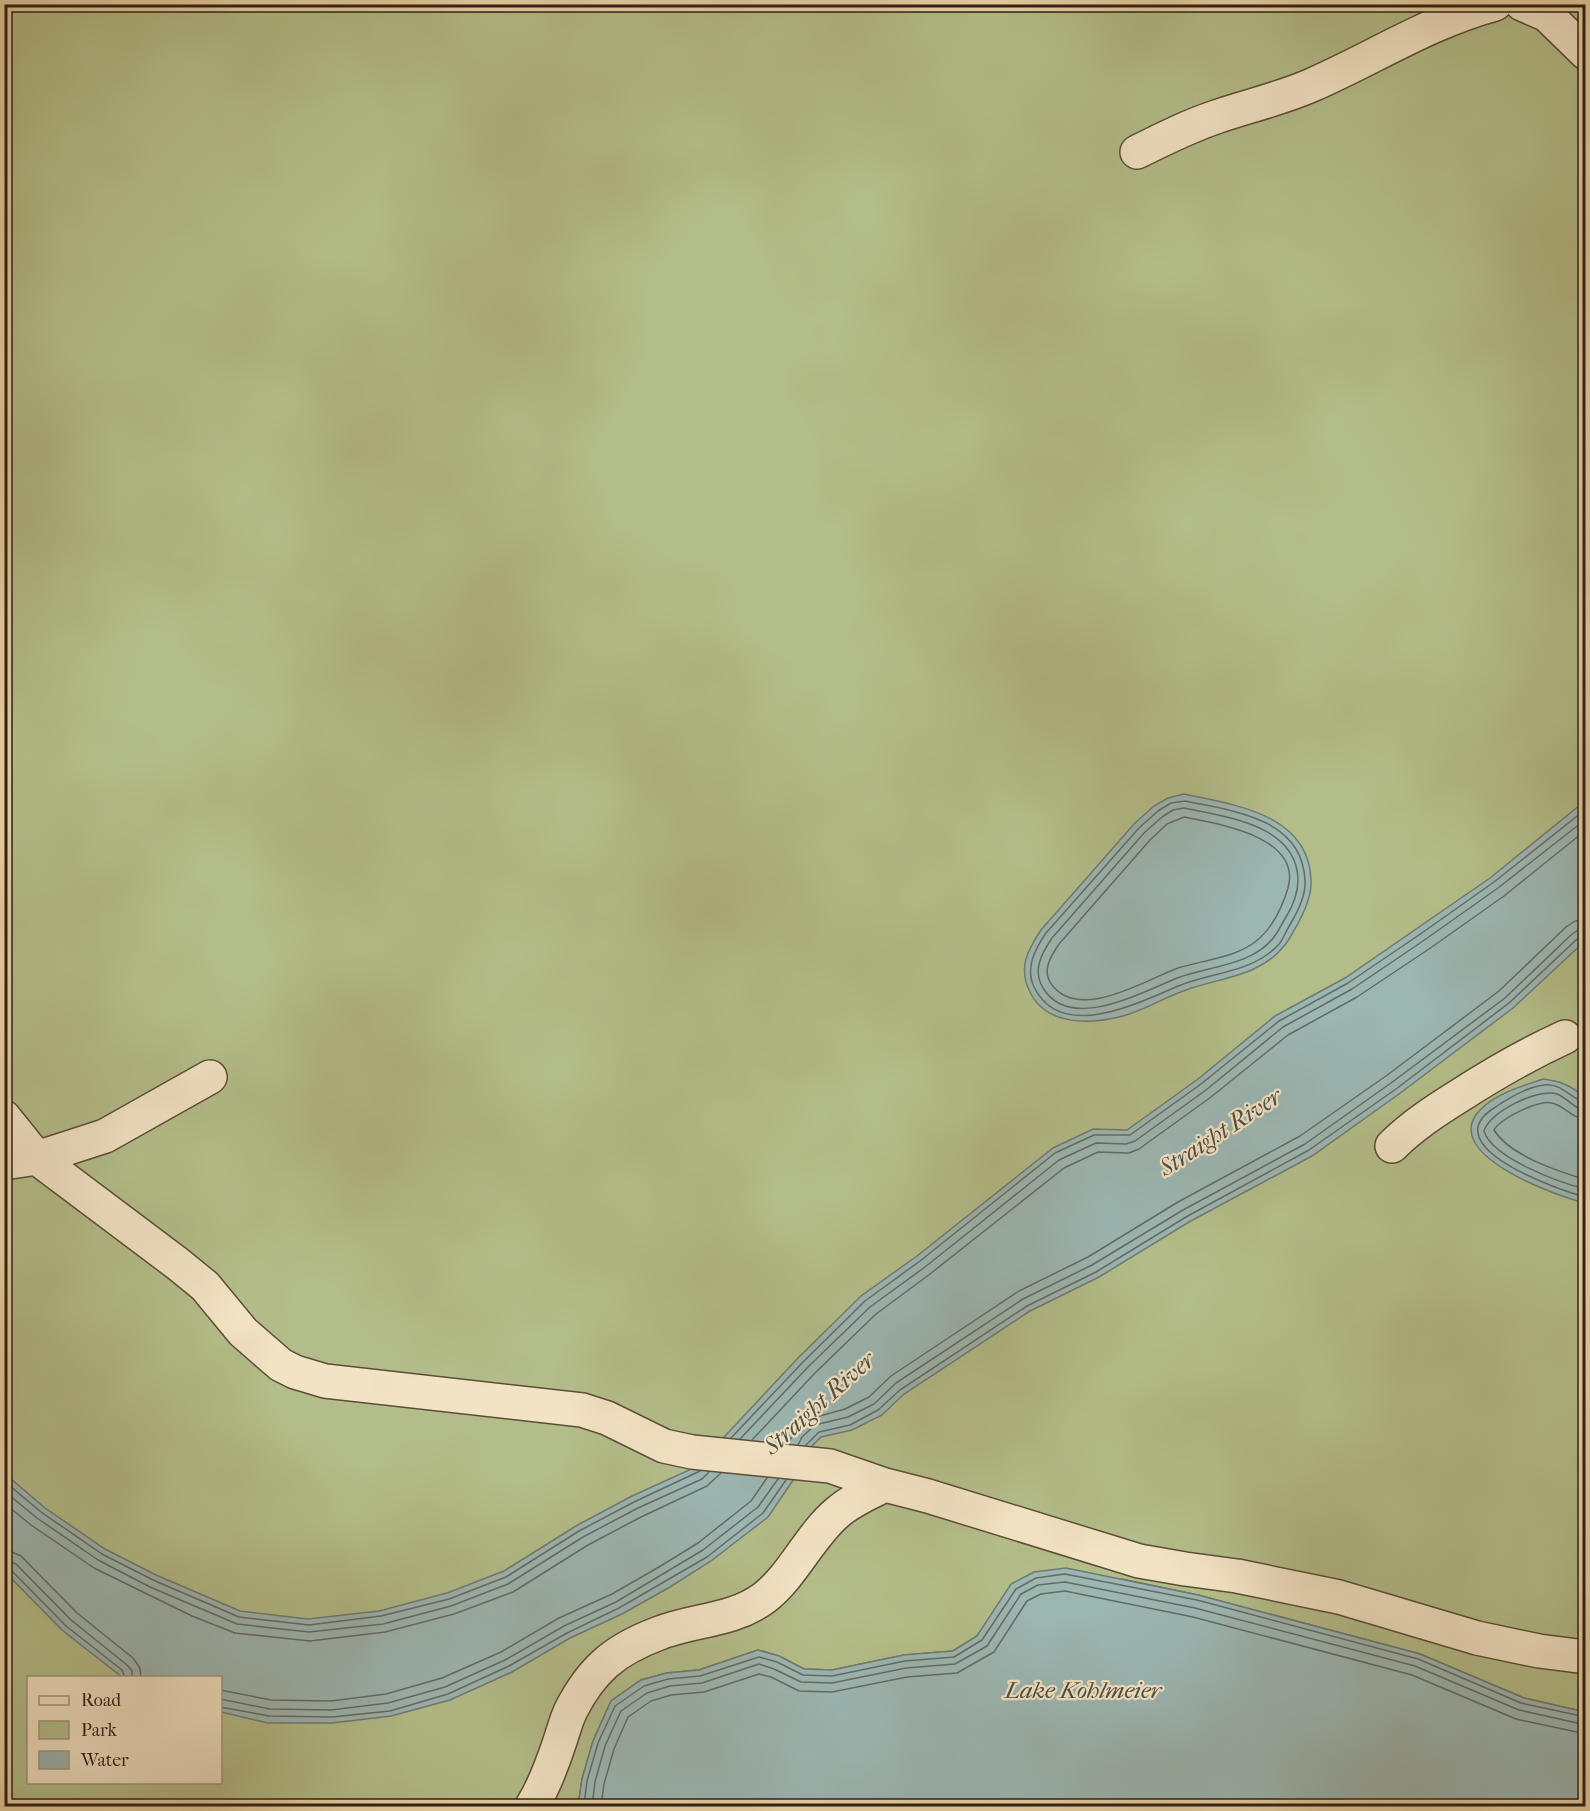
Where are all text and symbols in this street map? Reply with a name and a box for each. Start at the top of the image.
water label: Straight River [1153,1081,1288,1183]
water label: Straight River [757,1344,882,1461]
legend [27,1676,222,1784]
water label: Lake Kohlmeier [1003,1676,1164,1704]
text: Road [81,1690,121,1711]
text: Park [81,1720,118,1741]
text: Water [80,1750,129,1771]

